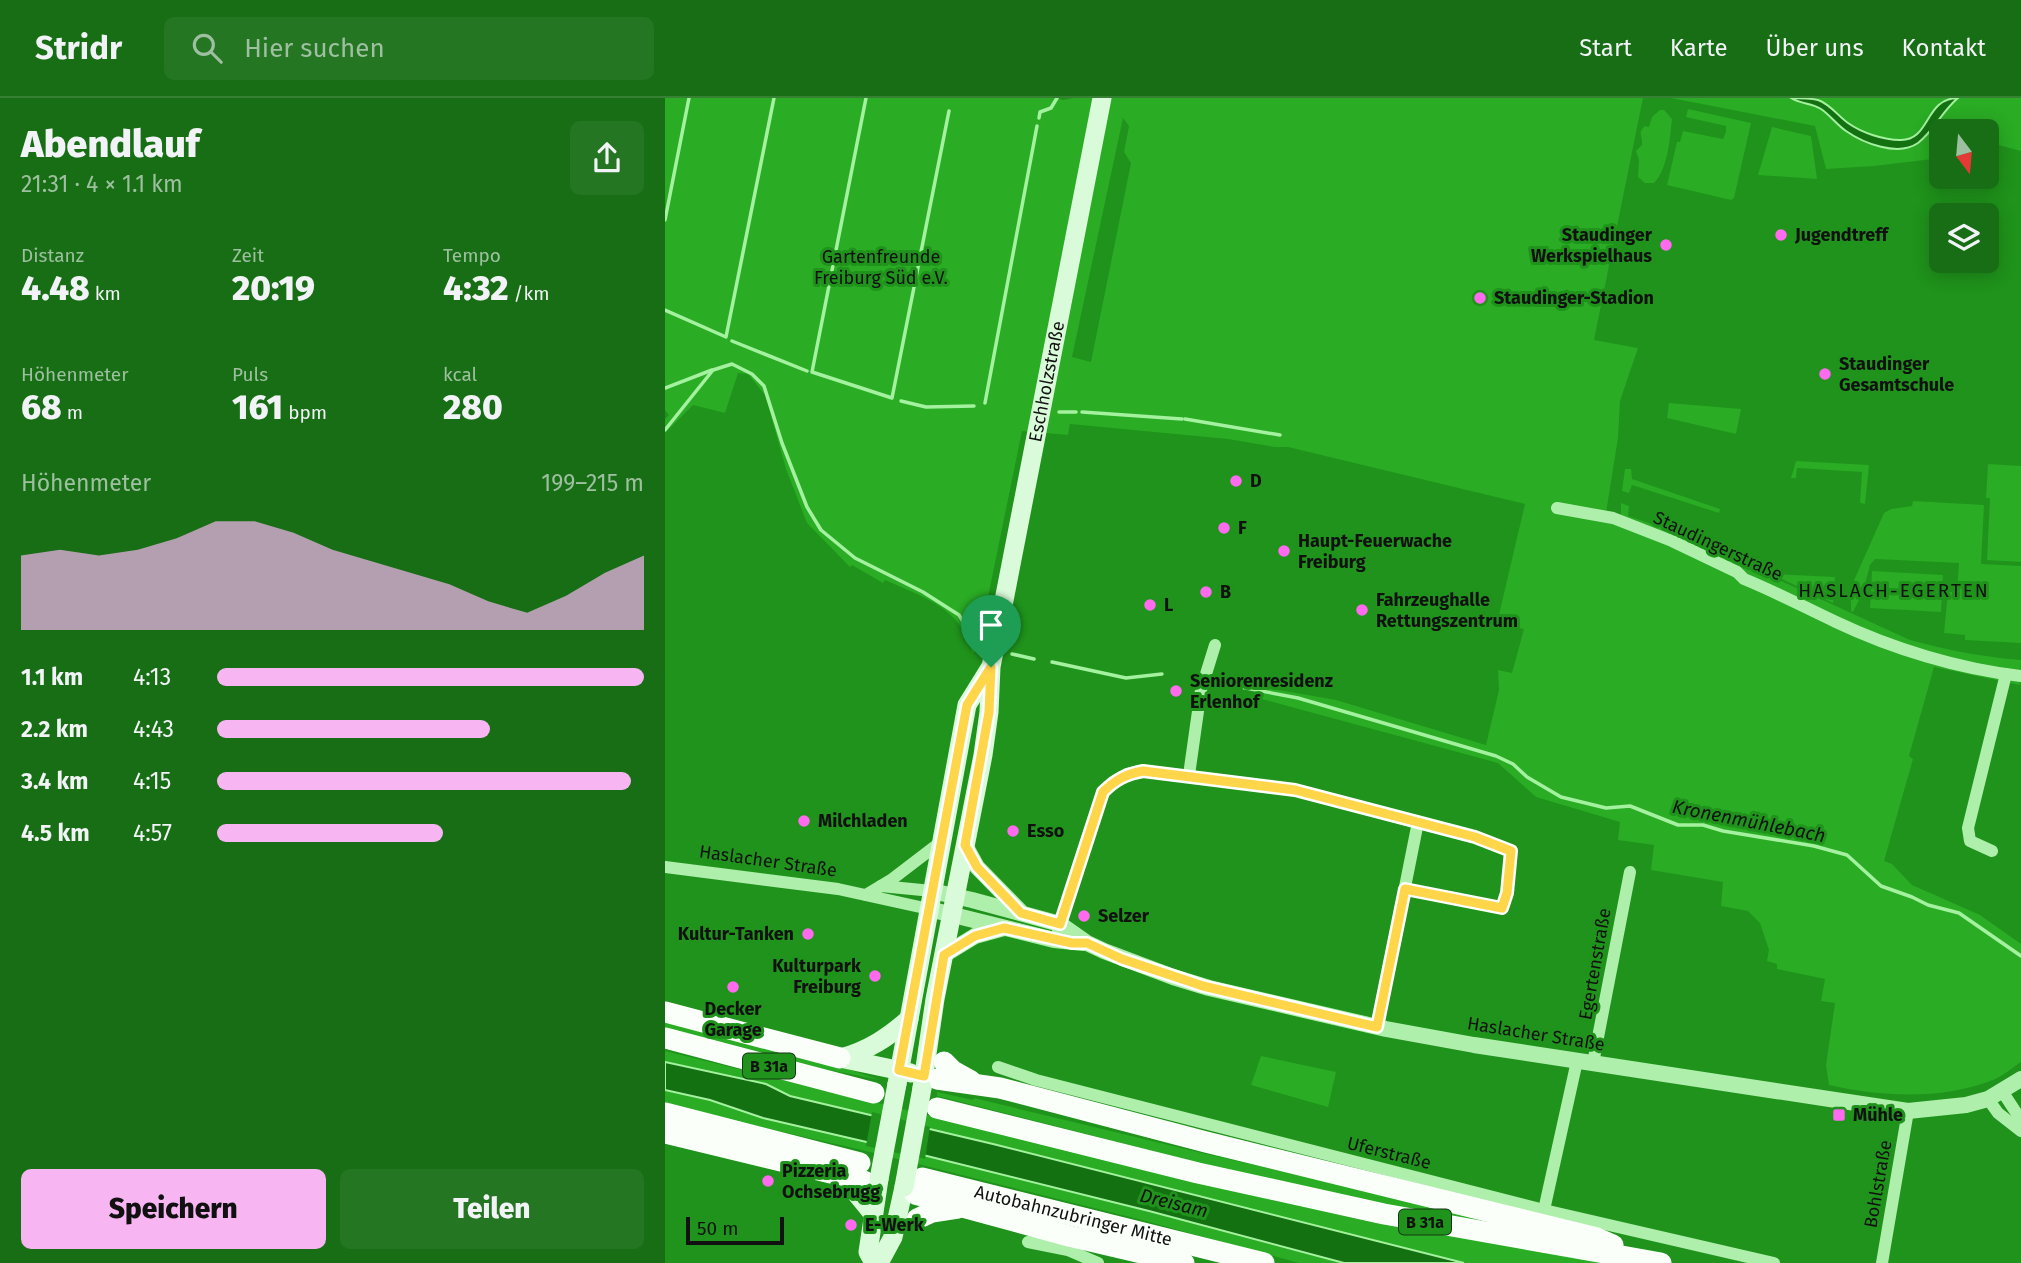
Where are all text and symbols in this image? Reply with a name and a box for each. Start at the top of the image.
search box [164,17,654,80]
text: Stridr [35,28,122,68]
icon: search [188,29,226,67]
text: Hier suchen [244,33,385,64]
text: Start [1579,34,1632,62]
text: Karte [1670,34,1728,62]
text: Über uns [1766,34,1864,62]
text: Kontakt [1902,34,1986,62]
north arrow [1929,119,1999,189]
map controls [1929,119,1999,273]
text: Abendlauf [21,121,200,167]
button: share [570,121,644,195]
text: 21:31 · 4 × 1.1 km [21,170,183,198]
button: layers [1929,203,1999,273]
place label: Staudinger Werkspielhaus [1531,224,1653,267]
place label: Jugendtreff [1794,224,1890,246]
marker: Jugendtreff [1773,227,1789,243]
marker: Staudinger Werkspielhaus [1658,237,1674,253]
text: Distanz [21,244,84,267]
text: Zeit [232,244,264,267]
text: Tempo [443,244,501,267]
park label: Gartenfreunde Freiburg Süd e.V. [814,246,948,289]
text: 4.48 [21,267,90,309]
text: 20:19 [232,267,315,309]
text: 4:32 [443,267,509,309]
text: km [90,282,121,305]
text: /km [509,282,549,305]
place label: Staudinger-Stadion [1494,287,1654,309]
marker: Staudinger-Stadion [1472,290,1488,306]
street label: Eschholzstraße [1024,319,1069,444]
place label: Staudinger Gesamtschule [1839,353,1954,396]
text: Höhenmeter [21,363,129,386]
text: Puls [232,363,268,386]
text: kcal [443,363,477,386]
marker: Staudinger Gesamtschule [1817,366,1833,382]
text: 68 [21,386,62,428]
text: 161 [232,386,283,428]
text: 280 [443,386,503,428]
text: m [62,401,83,424]
text: bpm [283,401,327,424]
text: Höhenmeter [21,469,151,497]
text: 199–215 m [541,469,644,497]
place label: D [1250,470,1262,492]
marker: D [1228,473,1244,489]
street label: Staudingerstraße [1650,506,1786,586]
place label: F [1238,517,1247,539]
marker: F [1216,520,1232,536]
place label: Haupt-Feuerwache Freiburg [1298,530,1452,573]
marker: Haupt-Feuerwache Freiburg [1276,543,1292,559]
district label: HASLACH-EGERTEN [1798,579,1990,602]
place label: B [1220,581,1231,603]
marker: B [1198,584,1214,600]
place label: Fahrzeughalle Rettungszentrum [1376,589,1518,632]
place label: L [1164,594,1173,616]
pin [961,595,1021,667]
marker: L [1142,597,1158,613]
marker: Fahrzeughalle Rettungszentrum [1354,602,1370,618]
icon: arrive [972,606,1010,644]
text: 1.1 km [21,663,83,691]
text: 4:13 [133,663,171,691]
place label: Seniorenresidenz Erlenhof [1190,670,1333,713]
marker: Seniorenresidenz Erlenhof [1168,683,1184,699]
text: 2.2 km [21,715,88,743]
text: 4:43 [133,715,174,743]
text: 3.4 km [21,767,89,795]
text: 4:15 [133,767,171,795]
water label: Kronenmühlebach [1670,795,1828,847]
place label: Milchladen [818,810,908,832]
marker: Milchladen [796,813,812,829]
text: 4.5 km [21,819,90,847]
text: 4:57 [133,819,172,847]
place label: Esso [1027,820,1064,842]
marker: Esso [1005,823,1021,839]
street label: Haslacher Straße [698,840,838,882]
place label: Selzer [1098,905,1150,927]
street label: Egertenstraße [1574,906,1616,1022]
marker: Selzer [1076,908,1092,924]
place label: Kultur-Tanken [678,923,794,945]
marker: Kultur-Tanken [800,926,816,942]
place label: Kulturpark Freiburg [772,955,862,998]
marker: Kulturpark Freiburg [867,968,883,984]
marker: Decker Garage [725,979,741,995]
place label: Decker Garage [704,998,762,1041]
street label: Haslacher Straße [1466,1012,1606,1056]
road number: B 31a [743,1054,795,1078]
place label: Mühle [1853,1104,1903,1126]
marker: Mühle [1831,1107,1847,1123]
street label: Uferstraße [1345,1132,1433,1174]
street label: Bohlstraße [1859,1138,1897,1230]
place label: Pizzeria Ochsebrugg [782,1160,880,1203]
button: Speichern [21,1169,326,1249]
button: Teilen [340,1169,644,1249]
marker: Pizzeria Ochsebrugg [760,1173,776,1189]
street label: Autobahnzubringer Mitte [972,1181,1174,1251]
water label: Dreisam [1137,1183,1211,1223]
road number: B 31a [1399,1210,1451,1234]
scale bar [686,1214,784,1246]
place label: E-Werk [865,1214,925,1236]
text: 50 m [697,1217,738,1240]
marker: E-Werk [843,1217,859,1233]

